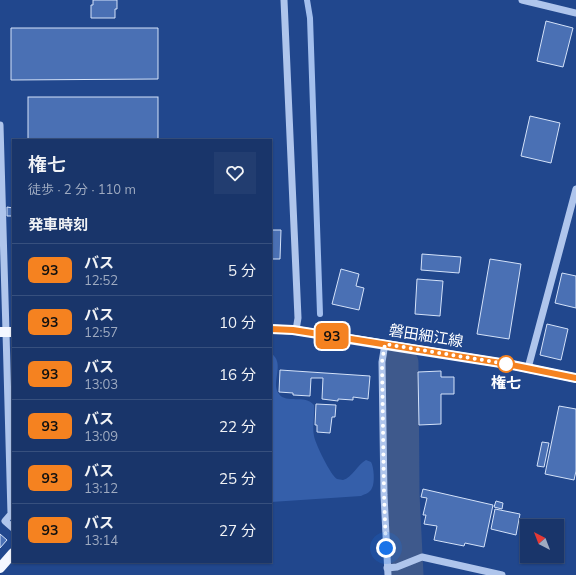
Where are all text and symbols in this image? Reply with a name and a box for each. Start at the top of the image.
text: 権七 [28,152,66,176]
button: heart [214,152,256,194]
text: 徒歩 · 2 分 · 110 m [28,181,136,197]
text: 発車時刻 [28,215,88,234]
text: バス [84,253,114,272]
text: 93 [42,261,58,279]
text: 5 分 [228,261,256,280]
text: 12:52 [84,272,118,288]
text: バス [84,305,114,324]
text: 93 [42,313,58,331]
text: 10 分 [219,313,256,332]
street label: 磐田細江線 [388,320,465,351]
line badge: 93 [314,323,350,349]
text: 12:57 [84,324,118,340]
text: 93 [324,327,340,345]
marker: 権七 [497,355,515,373]
text: バス [84,357,114,376]
text: 93 [42,365,58,383]
text: 16 分 [219,365,256,384]
place label: 権七 [491,373,521,392]
text: 13:03 [84,376,118,392]
text: バス [84,409,114,428]
text: 93 [42,417,58,435]
text: 22 分 [219,417,256,436]
text: 13:09 [84,428,118,444]
text: バス [84,461,114,480]
text: 93 [42,469,58,487]
text: 25 分 [219,469,256,488]
text: 13:12 [84,480,118,496]
text: バス [84,513,114,532]
north arrow [520,519,564,563]
map controls [520,519,564,563]
text: 93 [42,521,58,539]
text: 27 分 [219,521,256,540]
text: 13:14 [84,532,118,548]
your location [376,538,396,558]

